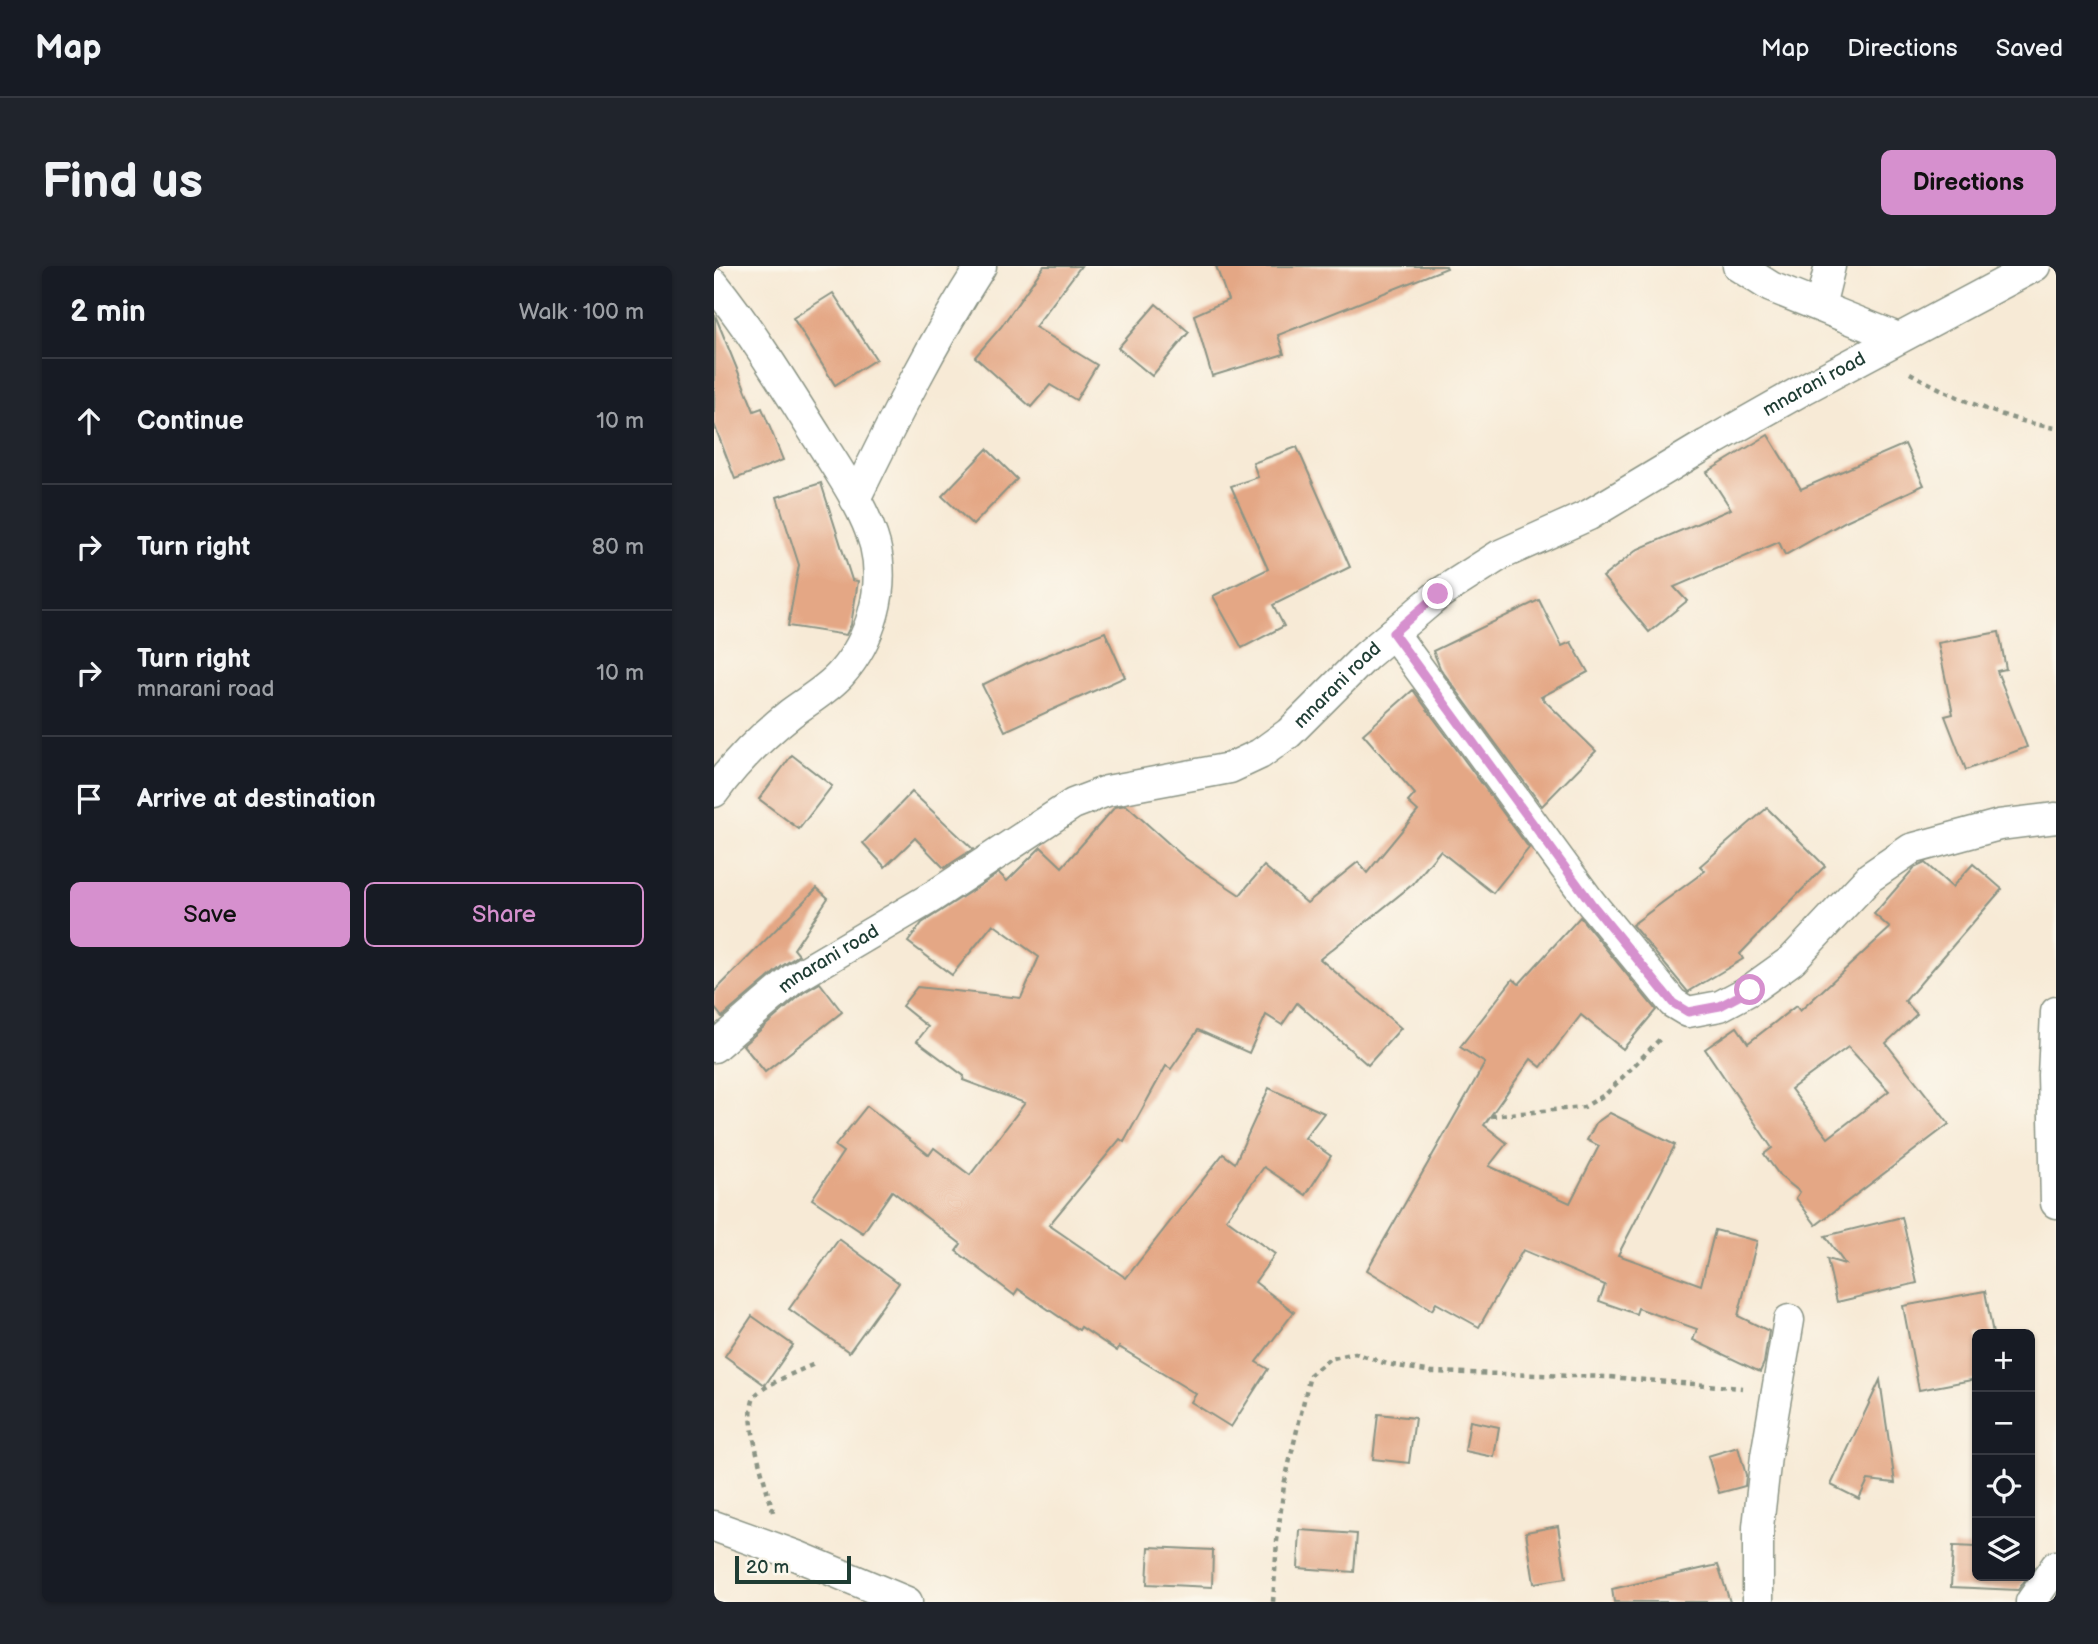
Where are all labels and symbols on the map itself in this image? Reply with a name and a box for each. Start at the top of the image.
street label: mnarani road [1759,347,1869,422]
route end [1422,578,1453,609]
street label: mnarani road [1289,637,1386,733]
street label: mnarani road [773,919,883,998]
route start [1734,974,1765,1005]
scale bar [735,1553,850,1585]

